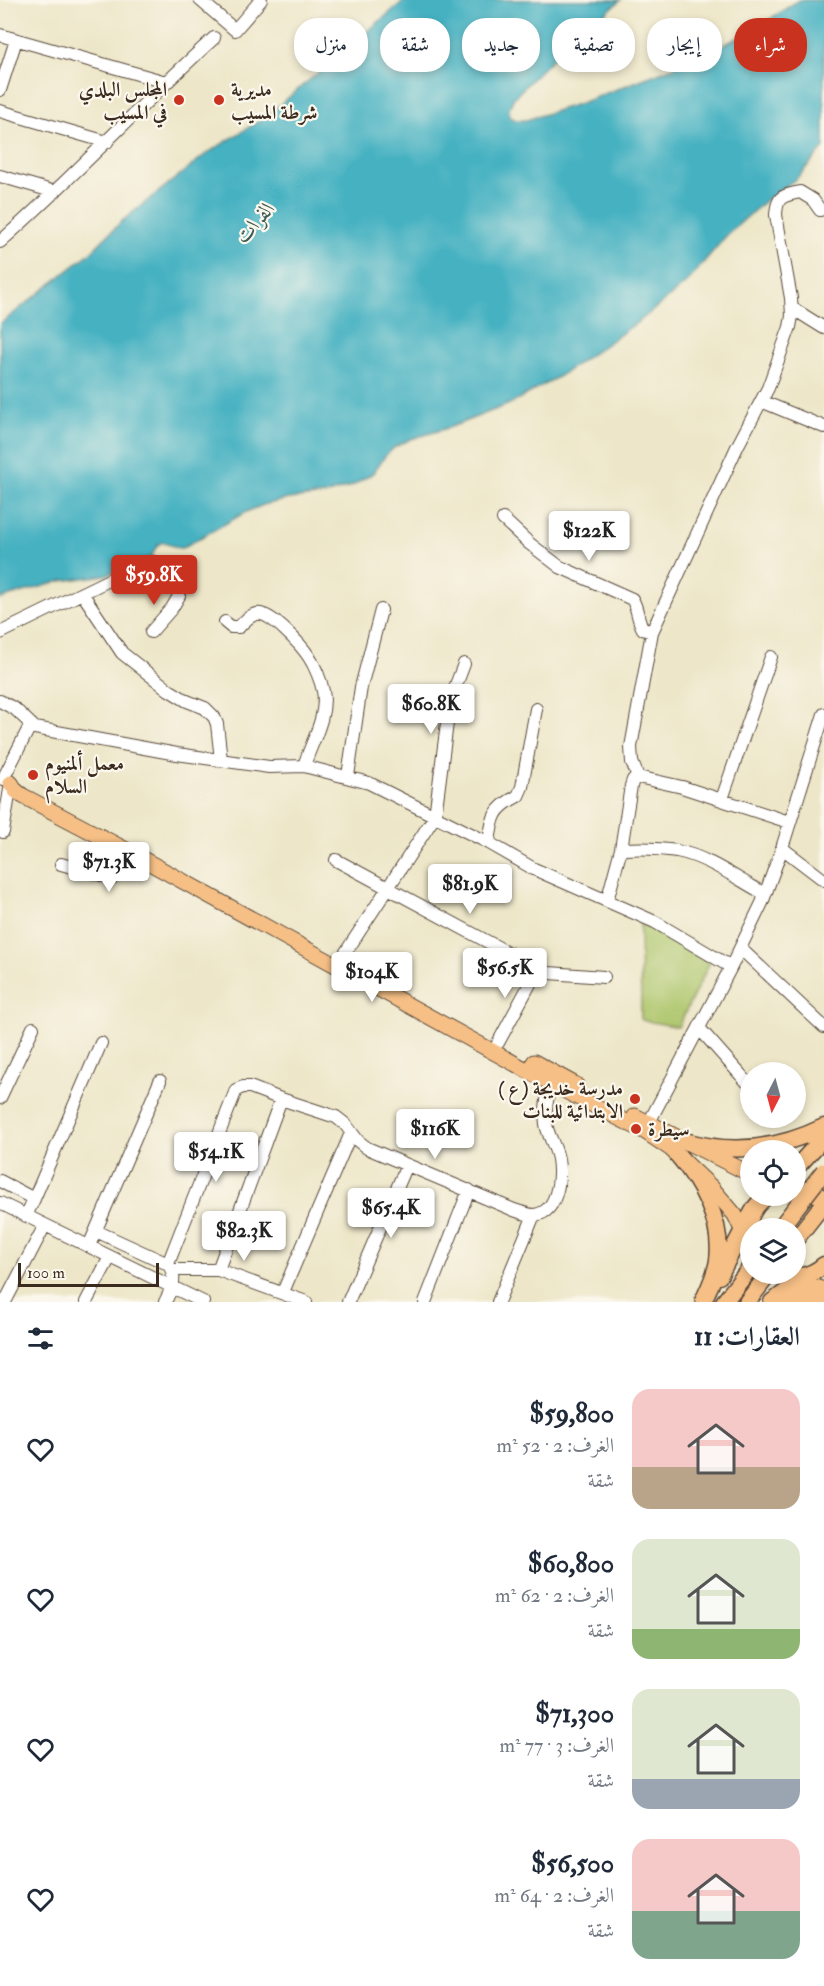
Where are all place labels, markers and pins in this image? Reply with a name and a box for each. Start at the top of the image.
place label: المجلس البلدي في المسيب [79,77,167,128]
place label: مديرية شرطة المسيب [231,77,318,125]
marker: المجلس البلدي في المسيب [172,93,186,107]
marker: مديرية شرطة المسيب [212,93,226,107]
pin: $122K [547,511,631,562]
pin: $59.8K [105,555,203,606]
pin: $60.8K [382,684,480,735]
place label: معمل ألمنيوم السلام [45,750,124,804]
marker: معمل ألمنيوم السلام [26,768,40,782]
pin: $71.3K [60,842,158,893]
pin: $81.9K [421,864,519,915]
pin: $56.5K [456,948,554,999]
pin: $104K [330,952,414,1003]
place label: مدرسة خديجة ( ع ) الابتدائية للبنات [498,1076,623,1124]
marker: مدرسة خديجة ( ع ) الابتدائية للبنات [628,1092,642,1106]
pin: $116K [393,1109,477,1160]
place label: سيطرة [648,1117,690,1142]
marker: سيطرة [629,1122,643,1136]
pin: $54.1K [167,1132,265,1183]
pin: $65.4K [342,1188,440,1239]
pin: $82.3K [195,1211,293,1262]

